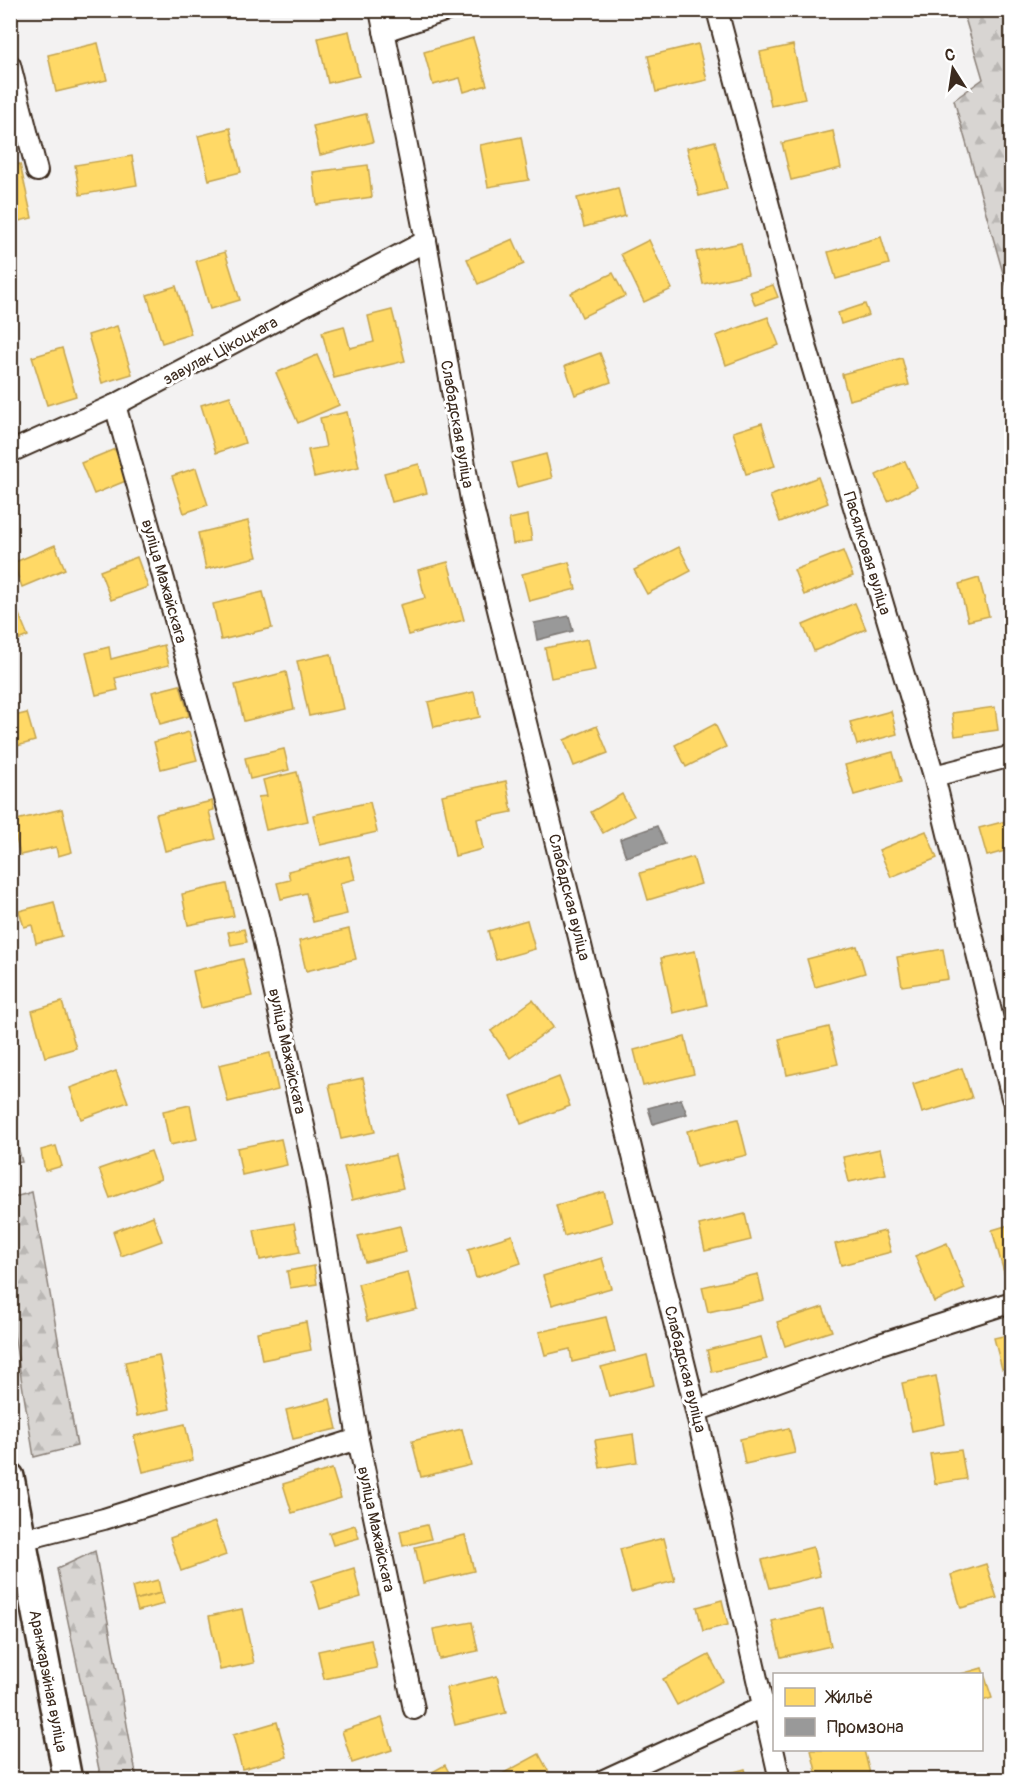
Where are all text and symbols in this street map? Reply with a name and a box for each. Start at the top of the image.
north arrow [923,39,983,99]
text: С [943,44,957,66]
street label: завулак Цікоцкага [160,312,281,390]
street label: Слабадская вуліца [436,359,478,490]
street label: Пасялковая вуліца [839,489,895,617]
street label: вуліца Мажайскага [137,517,191,646]
street label: Слабадская вуліца [544,832,594,963]
street label: вуліца Мажайскага [264,987,310,1116]
street label: Слабадская вуліца [660,1304,710,1435]
street label: вуліца Мажайскага [353,1465,399,1594]
street label: Аранжарэйная вуліца [24,1608,72,1754]
legend [773,1673,983,1751]
text: Жильё [824,1686,873,1709]
text: Промзона [827,1716,904,1739]

